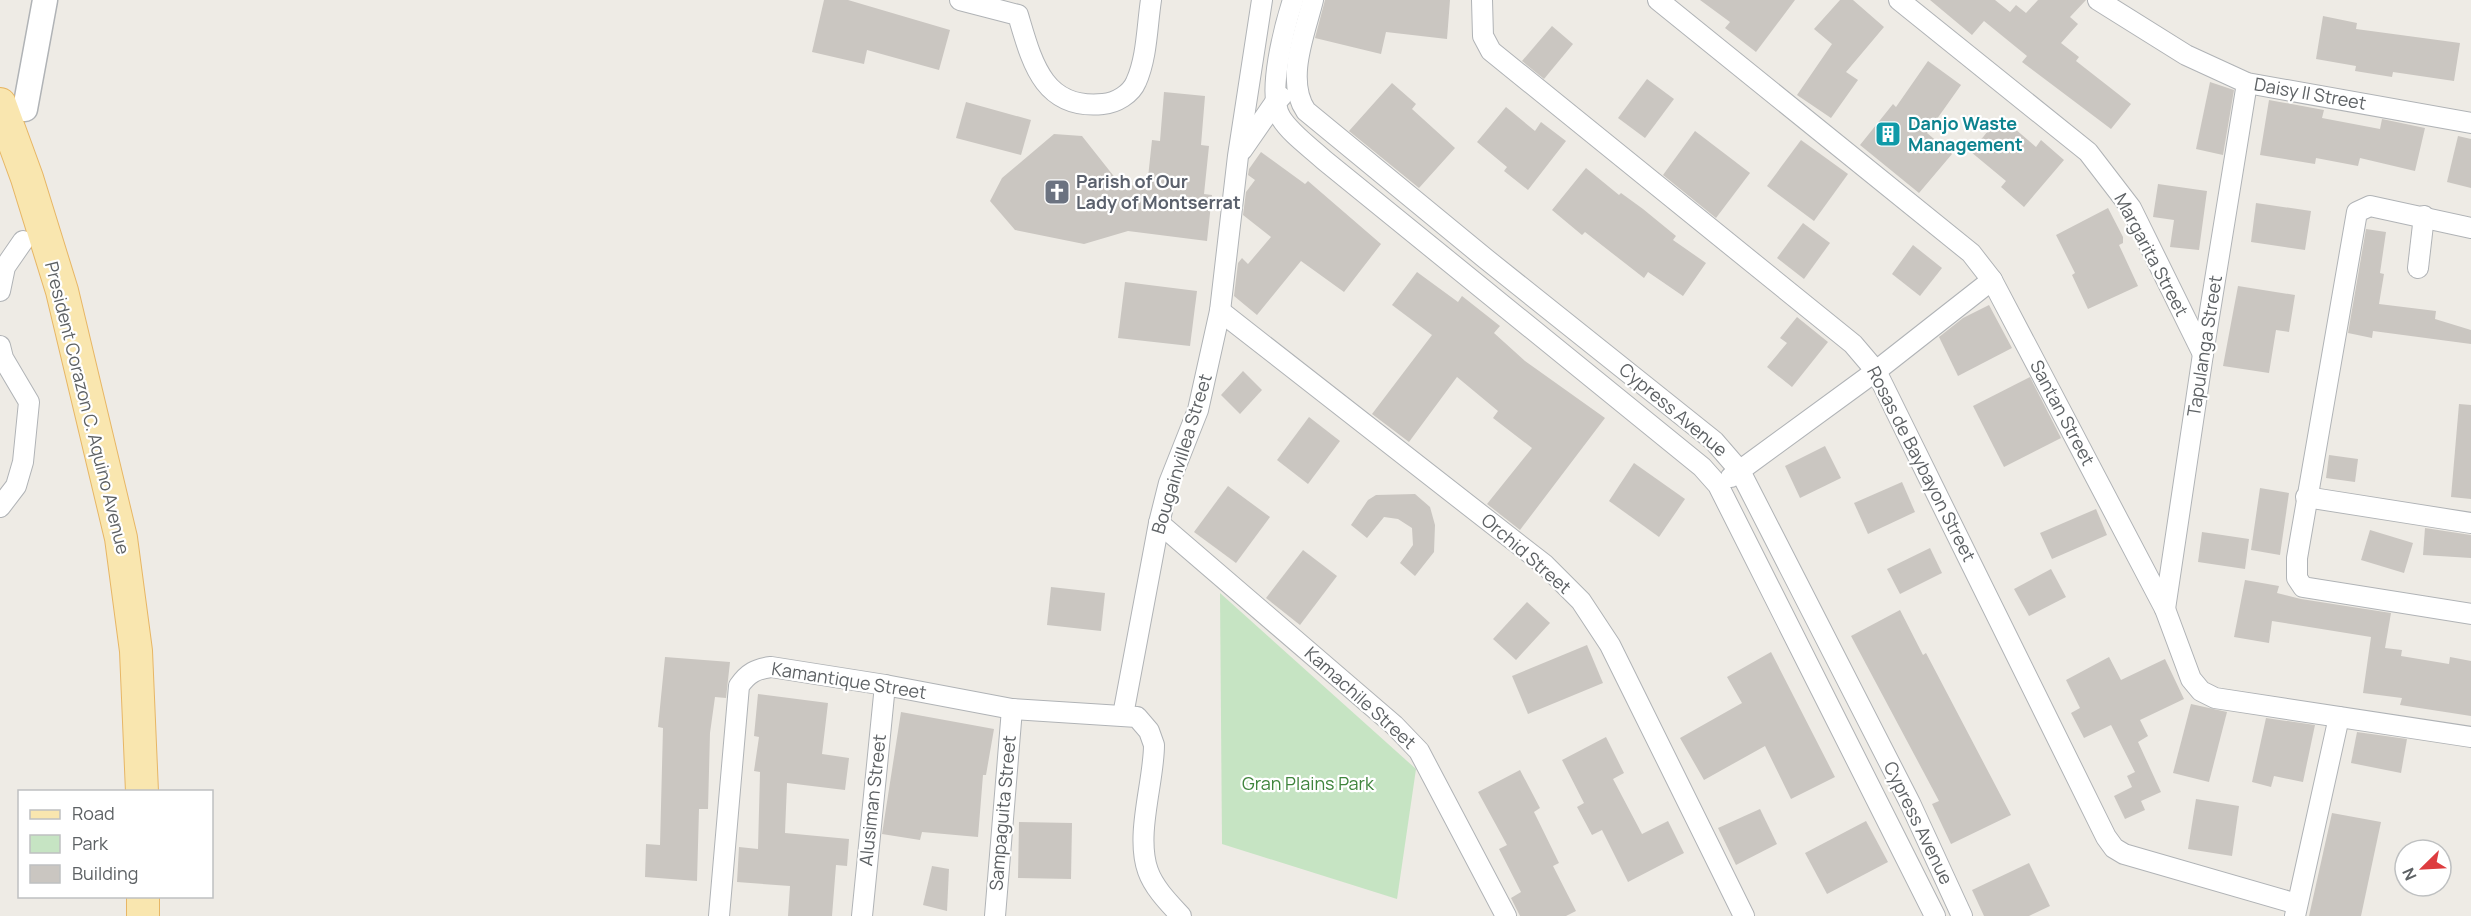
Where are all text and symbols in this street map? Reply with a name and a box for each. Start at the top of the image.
street label: Daisy II Street [2252,71,2368,115]
place label: Danjo Waste Management [1908,111,2023,156]
building icon: Danjo Waste Management [1873,119,1903,149]
place label: Parish of Our Lady of Montserrat [1076,169,1241,214]
church icon: Parish of Our Lady of Montserrat [1042,177,1072,207]
street label: Margarita Street [2109,189,2194,320]
street label: President Corazon C. Aquino Avenue [40,259,136,557]
street label: Tapulanga Street [2181,273,2227,418]
street label: Santan Street [2025,356,2101,469]
street label: Cypress Avenue [1615,357,1733,461]
street label: Rosas de Baybayon Street [1862,362,1982,565]
street label: Bougainvillea Street [1145,371,1217,537]
street label: Orchid Street [1477,508,1577,599]
street label: Kamachile Street [1300,641,1421,754]
street label: Kamantique Street [770,656,928,704]
street label: Alusiman Street [853,733,891,867]
street label: Sampaguita Street [983,734,1021,892]
street label: Cypress Avenue [1879,757,1959,888]
park label: Gran Plains Park [1242,771,1375,795]
legend [18,790,213,898]
text: Road [72,801,115,825]
text: Park [72,831,109,855]
north arrow [2393,838,2453,898]
text: Building [72,861,138,885]
text: N [2397,864,2422,884]

